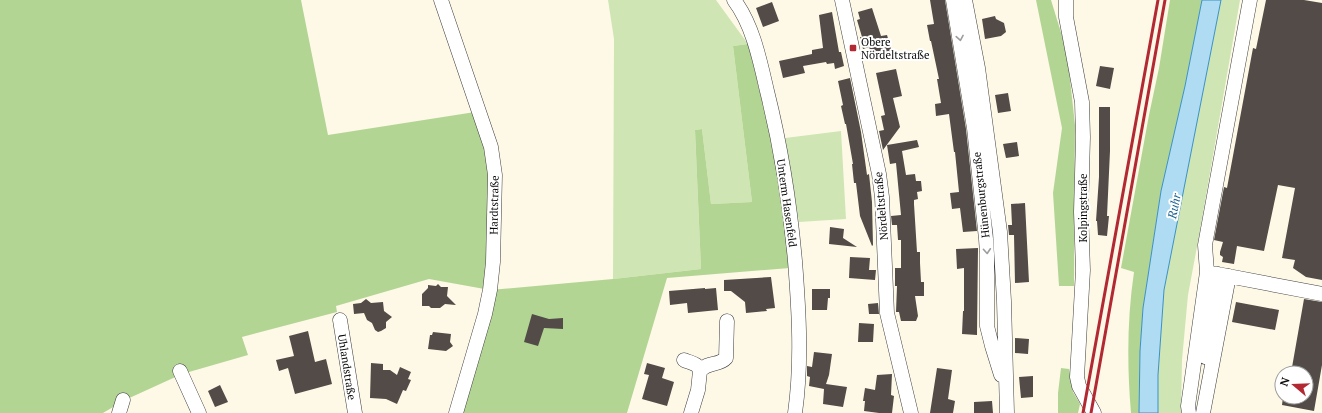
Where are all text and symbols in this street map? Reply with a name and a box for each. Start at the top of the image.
place label: Obere Nördeltstraße [861,35,930,62]
one-way arrow [955,35,964,42]
marker: Obere Nördeltstraße [848,43,858,53]
street label: Hünenburgstraße [969,151,992,239]
street label: Unterm Hasenfeld [774,158,800,248]
street label: Nördeltstraße [871,171,891,241]
street label: Kolpingstraße [1076,173,1090,243]
street label: Hardtstraße [486,175,502,235]
water label: Ruhr [1164,191,1184,221]
one-way arrow [982,248,991,254]
street label: Uhlandstraße [335,333,359,401]
north arrow [1274,365,1314,405]
text: N [1277,375,1293,388]

